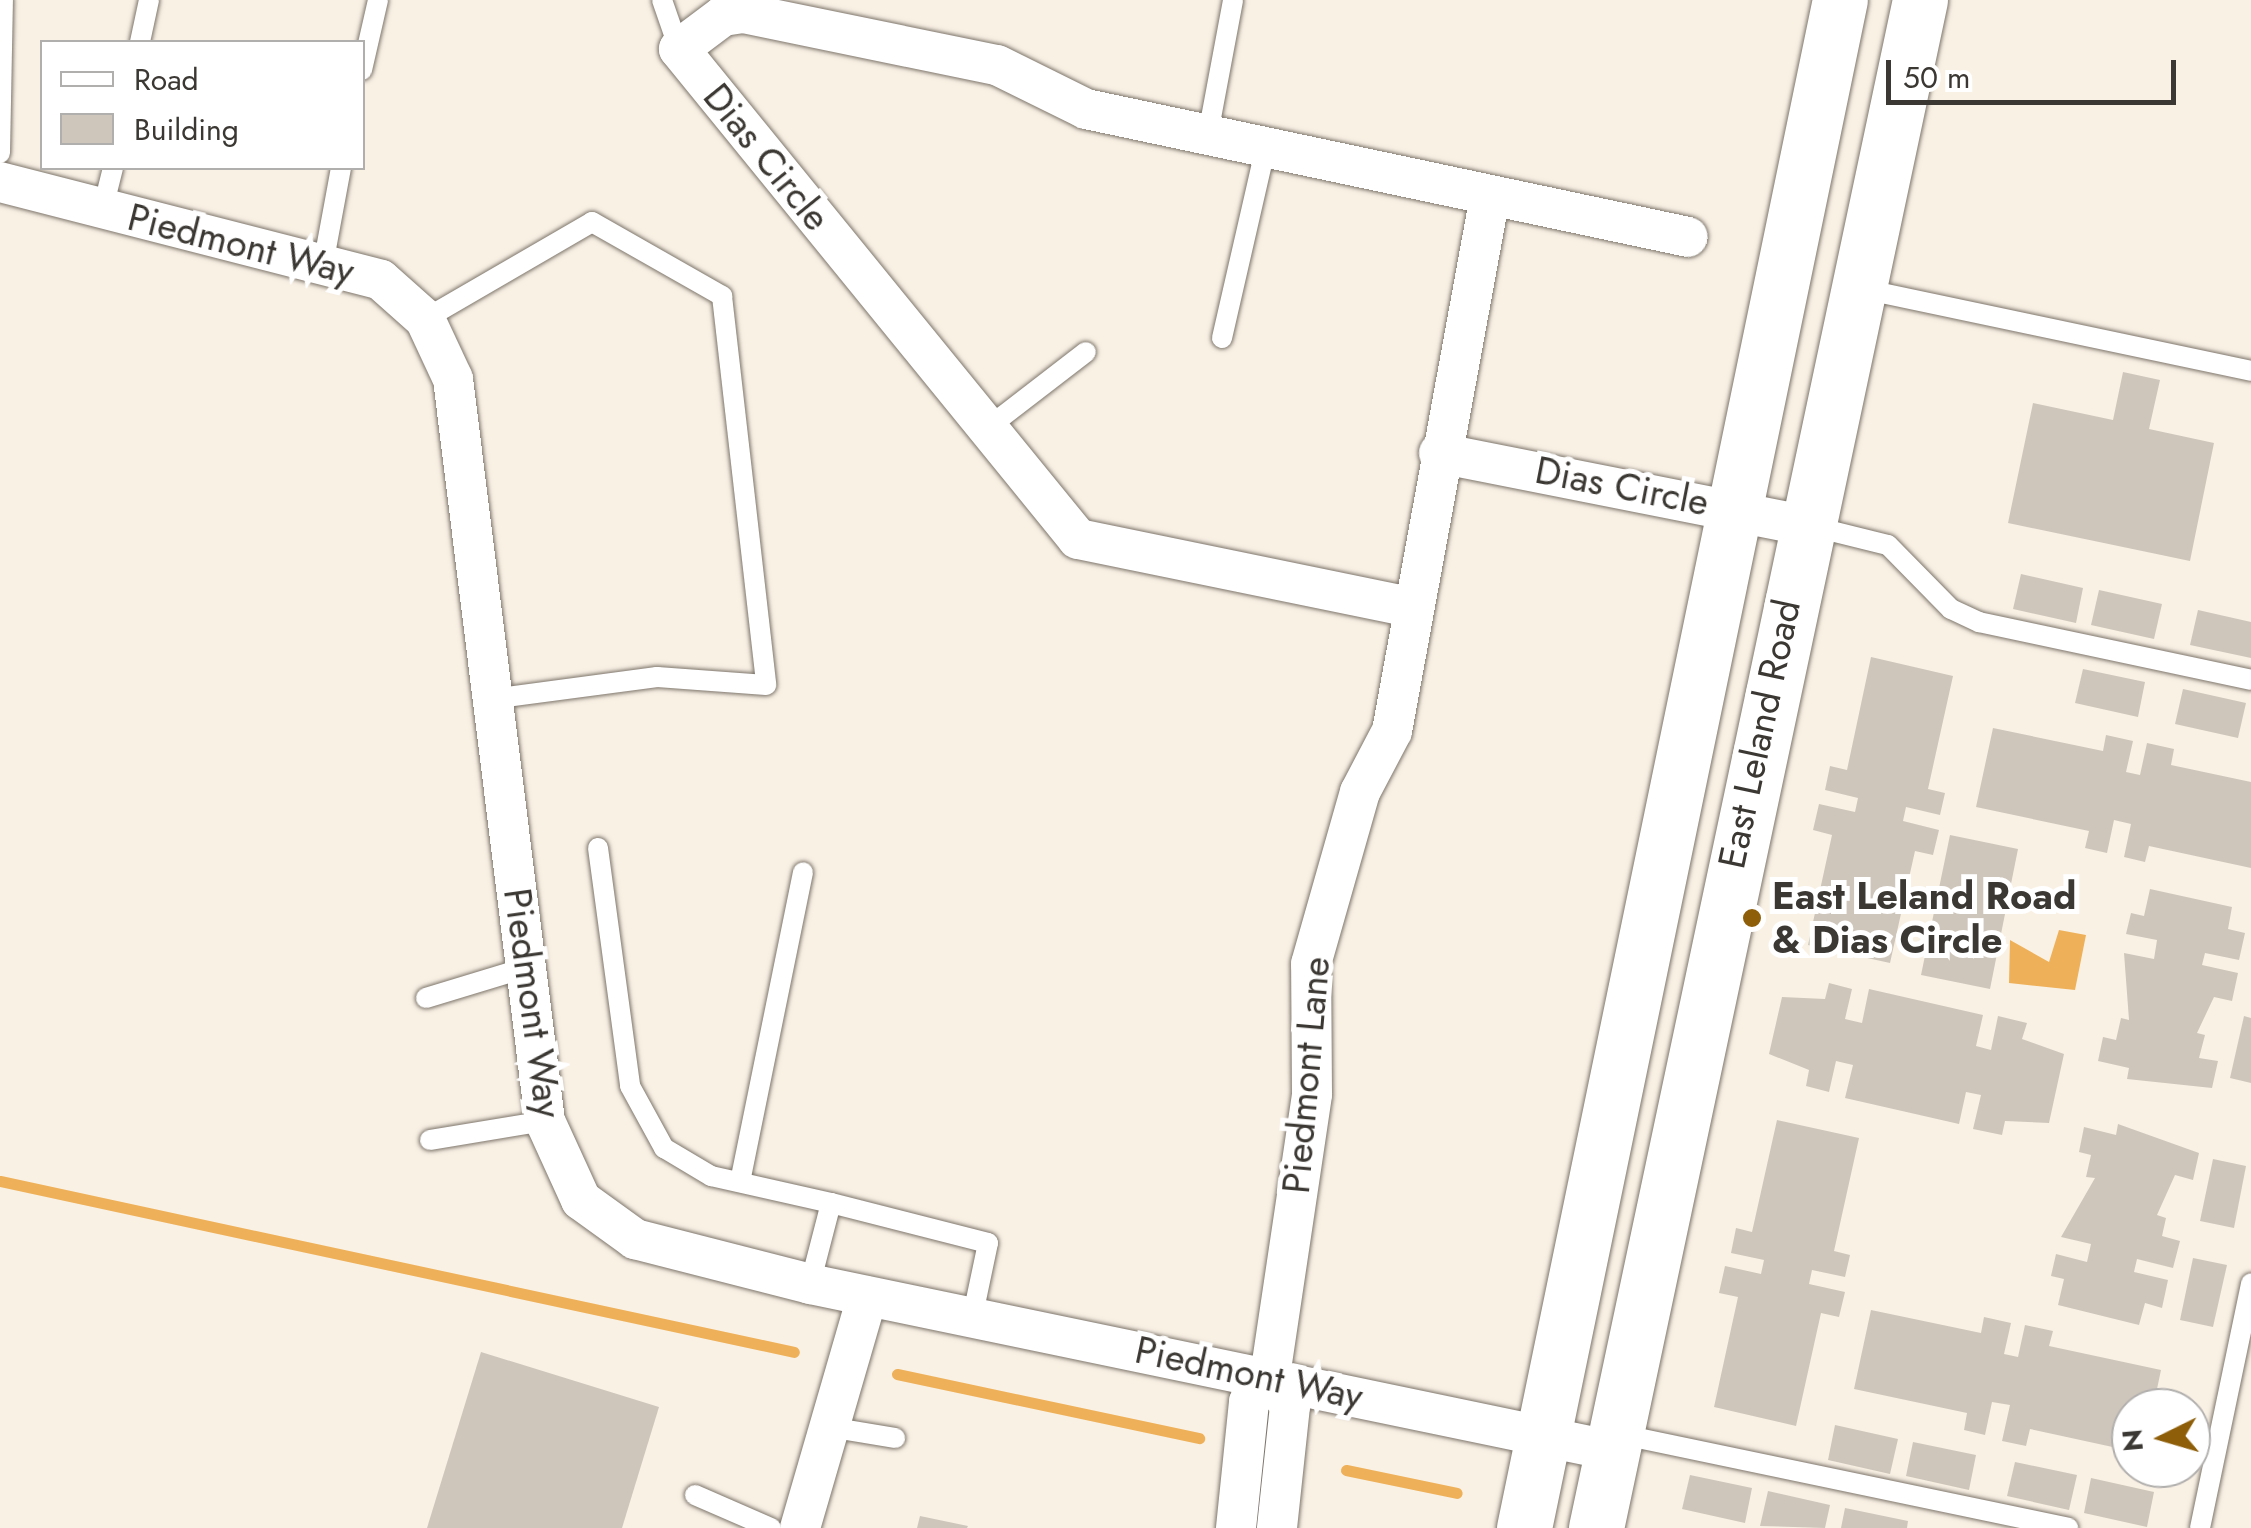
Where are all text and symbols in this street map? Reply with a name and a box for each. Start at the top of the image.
legend [40,40,365,170]
scale bar [1891,40,2181,102]
text: 50 m [1903,56,1970,99]
text: Road [134,58,199,101]
street label: Dias Circle [694,74,840,240]
text: Building [134,108,239,151]
street label: Piedmont Way [123,194,359,294]
street label: Dias Circle [1531,447,1713,525]
street label: East Leland Road [1708,595,1810,873]
place label: East Leland Road & Dias Circle [1772,873,2076,962]
street label: Piedmont Way [494,885,572,1121]
marker: East Leland Road & Dias Circle [1741,907,1763,929]
street label: Piedmont Lane [1273,955,1339,1195]
street label: Piedmont Way [1131,1327,1367,1419]
north arrow [2111,1388,2211,1488]
text: N [2111,1428,2154,1453]

